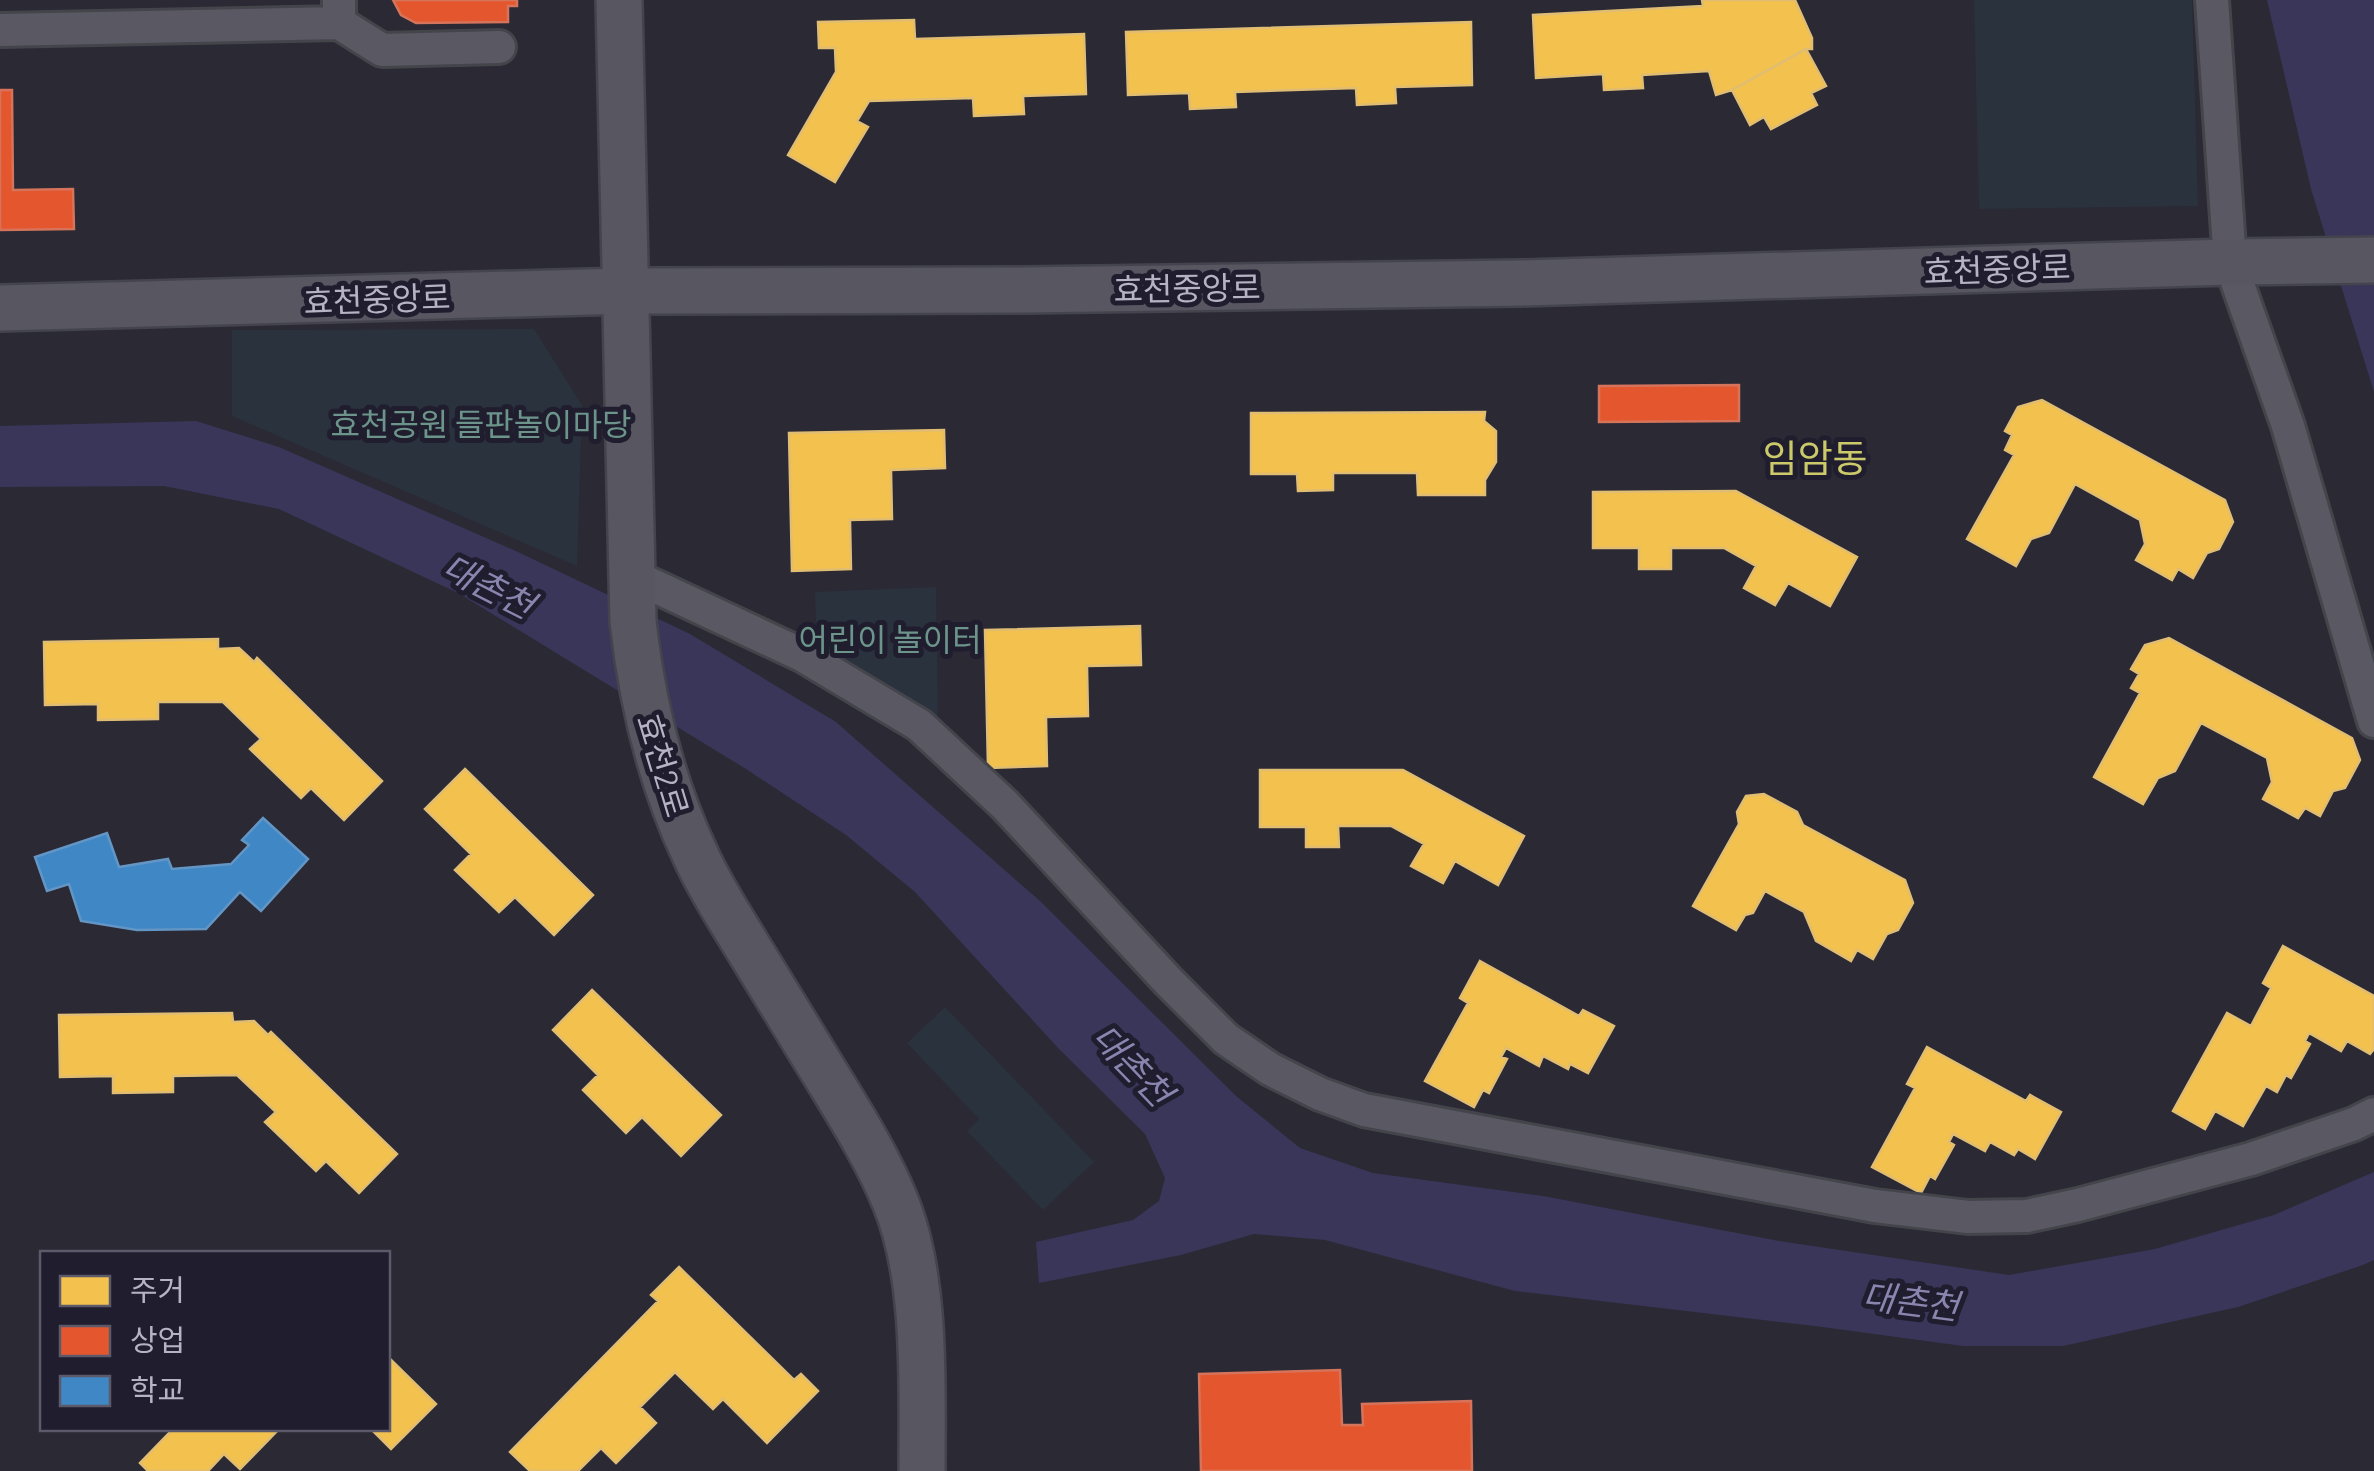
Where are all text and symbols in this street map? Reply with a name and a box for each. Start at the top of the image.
street label: 효천중앙로 [1923,246,2071,290]
street label: 효천중앙로 [1113,267,1261,307]
street label: 효천중앙로 [303,276,451,320]
park label: 효천공원 들판놀이마당 [331,404,631,442]
district label: 임암동 [1763,434,1867,480]
water label: 대촌천 [436,544,545,627]
park label: 어린이 놀이터 [798,619,982,657]
street label: 효천2로 [630,709,698,821]
water label: 대촌천 [1084,1015,1184,1116]
legend [40,1251,390,1431]
text: 주거 [130,1271,185,1307]
water label: 대촌천 [1860,1273,1965,1327]
text: 상업 [130,1321,185,1357]
text: 학교 [130,1371,185,1407]

